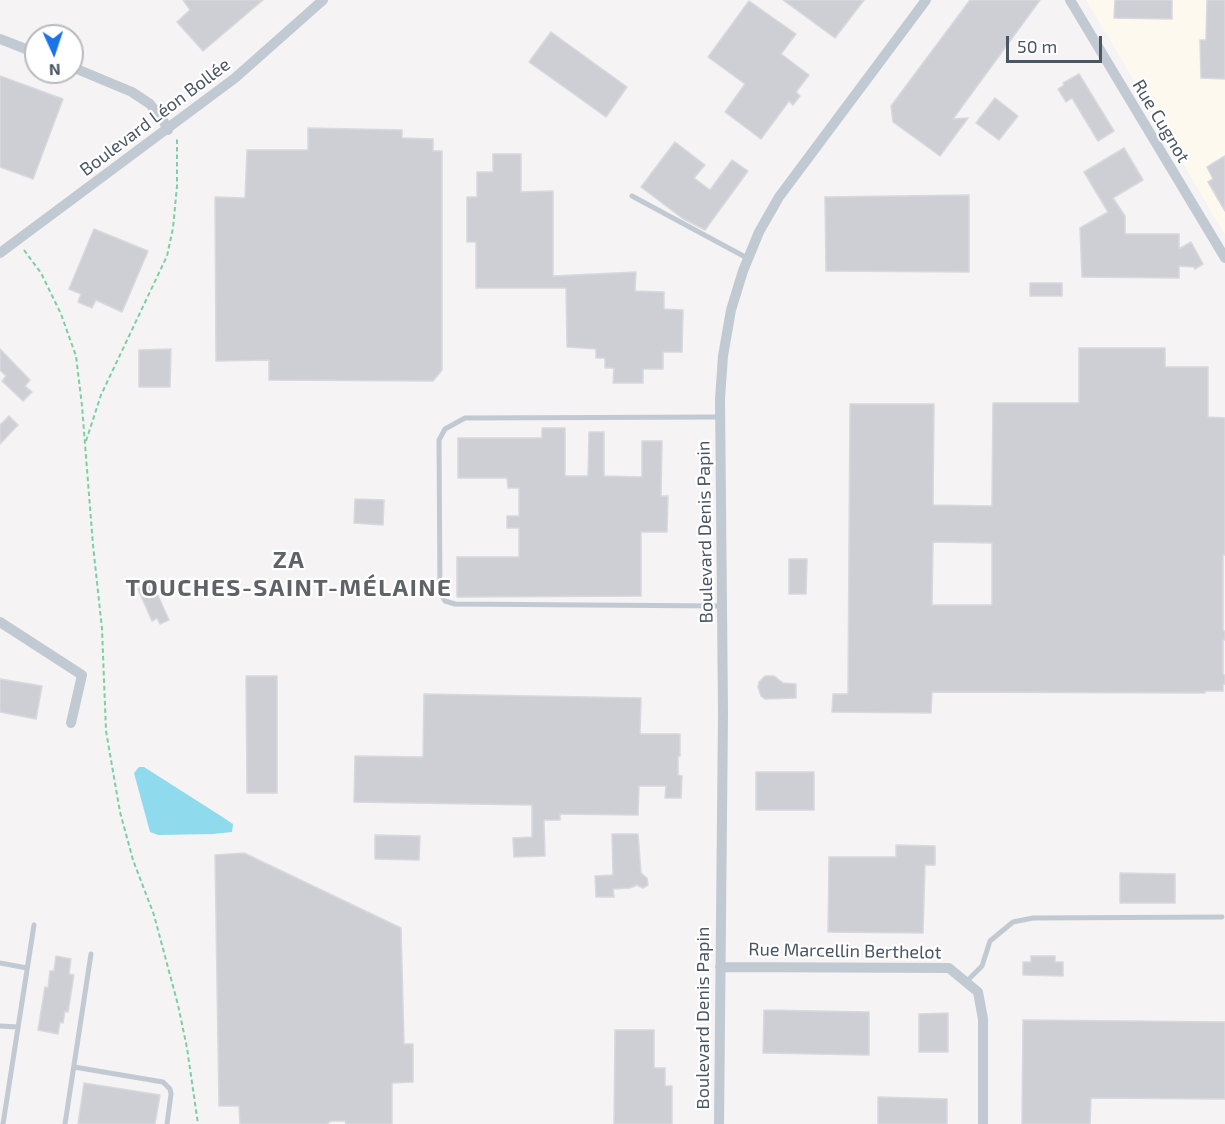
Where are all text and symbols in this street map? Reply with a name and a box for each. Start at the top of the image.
north arrow [24,24,84,84]
scale bar [1009,24,1105,62]
text: 50 m [1017,35,1057,57]
street label: Boulevard Léon Bollée [76,54,234,180]
text: N [49,61,61,80]
street label: Rue Cugnot [1128,76,1194,166]
street label: Boulevard Denis Papin [693,440,717,624]
district label: ZA TOUCHES-SAINT-MÉLAINE [126,546,452,602]
street label: Boulevard Denis Papin [692,927,714,1109]
street label: Rue Marcellin Berthelot [748,939,942,963]

